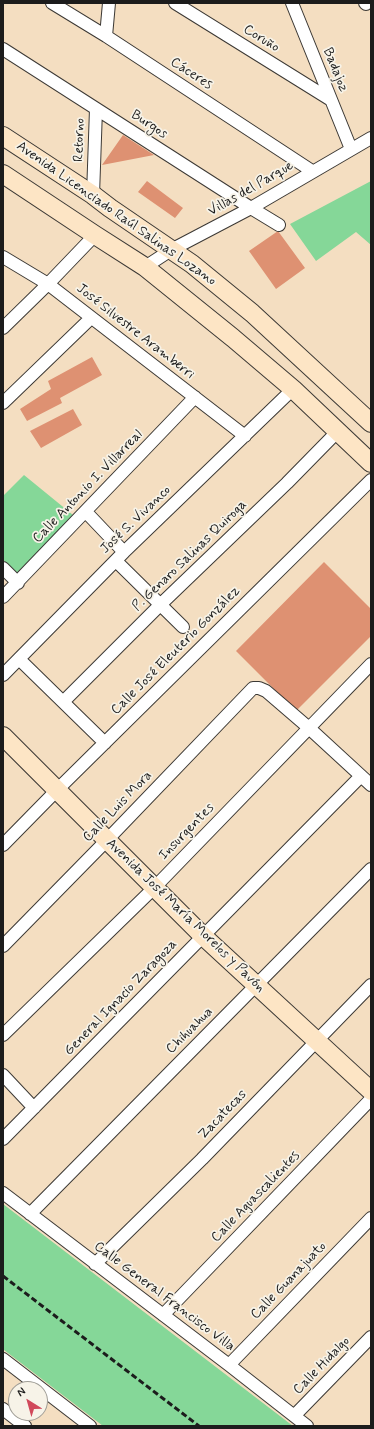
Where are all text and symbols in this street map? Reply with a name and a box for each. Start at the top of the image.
street label: Coruño [240,21,282,57]
street label: Badajoz [319,45,351,95]
street label: Cáceres [167,54,215,94]
street label: Burgos [128,107,170,143]
street label: Retorno [71,118,89,162]
street label: Avenida Licenciado Raúl Salinas Lozano [13,138,219,290]
street label: Villas del Parque [205,158,297,220]
street label: José Silvestre Aramberri [73,281,197,383]
street label: Calle Antonio I. Villarreal [29,427,147,547]
street label: José S. Vivanco [97,482,175,558]
street label: P. Genaro Salinas Quiroga [129,497,251,615]
street label: Calle José Eleuterio González [108,583,244,719]
street label: Calle Luis Mora [80,768,156,846]
street label: Insurgentes [156,800,218,864]
street label: Avenida José María Morelos y Pavón [102,835,268,997]
street label: General Ignacio Zaragoza [61,936,181,1060]
street label: Chihuahua [163,1004,217,1058]
street label: Zacatecas [195,1087,251,1143]
street label: Calle Aguascalientes [208,1148,304,1246]
street label: Calle General Francisco Villa [90,1238,238,1356]
street label: Calle Guanajuato [248,1239,330,1323]
street label: Calle Hidalgo [290,1333,354,1399]
north arrow [8,1381,48,1421]
text: N [14,1384,29,1400]

